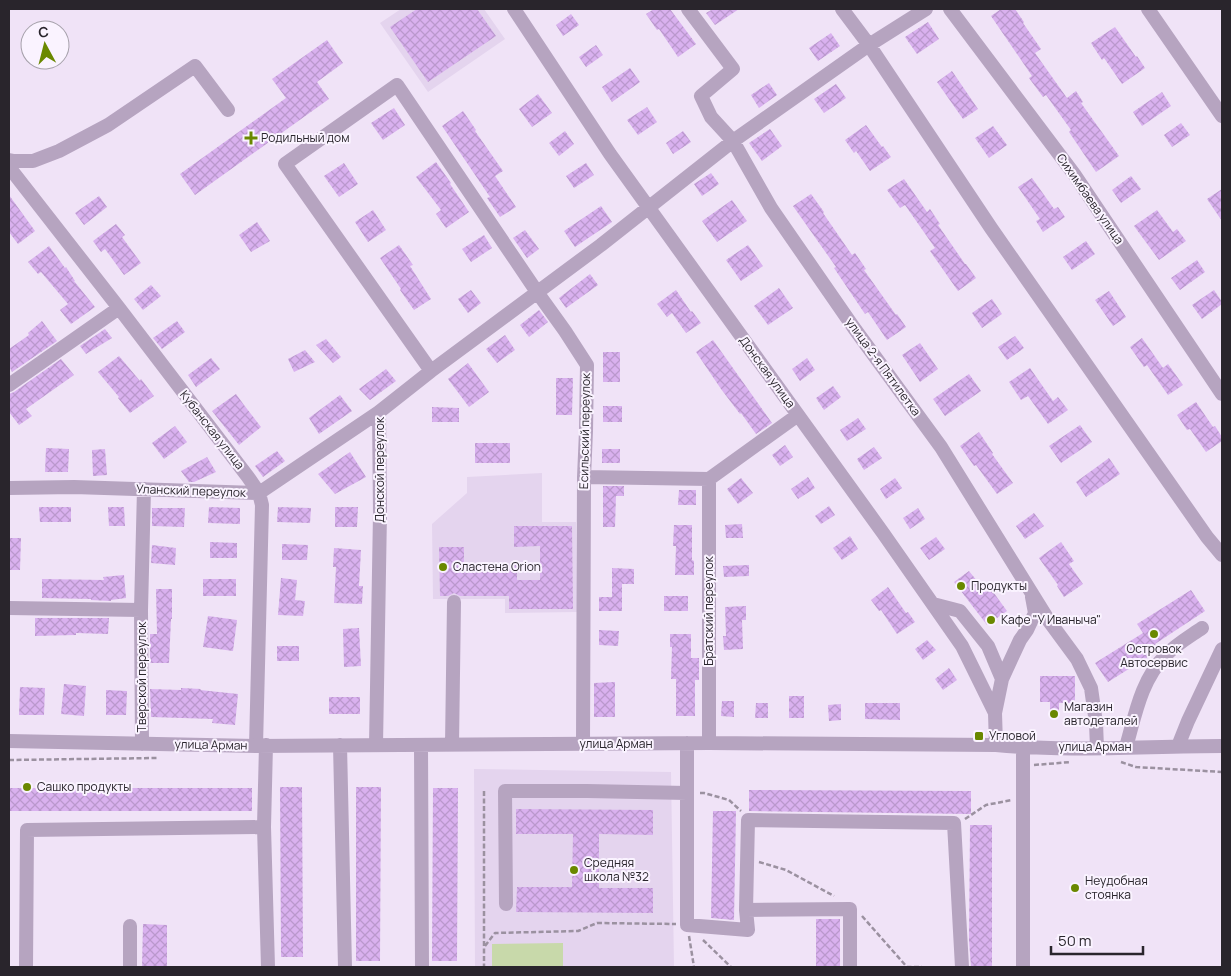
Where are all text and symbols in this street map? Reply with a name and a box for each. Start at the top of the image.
north arrow [20,20,70,70]
text: С [37,22,50,42]
place label: Родильный дом [261,129,349,146]
marker: Родильный дом [245,132,257,144]
street label: Сихимбаева улица [1053,150,1128,247]
street label: улица 2-я Пятилетка [842,314,925,419]
street label: Донская улица [735,332,799,411]
street label: Есильский переулок [575,372,594,489]
street label: Кубанская улица [176,387,249,473]
street label: Донской переулок [371,416,388,523]
street label: Уланский переулок [136,480,247,501]
street label: Братский переулок [700,555,717,666]
place label: Сластена Orion [453,558,541,575]
marker: Сластена Orion [437,561,449,573]
place label: Продукты [971,577,1027,594]
marker: Продукты [955,580,967,592]
place label: Кафе "У Иваныча" [1001,611,1101,628]
marker: Кафе "У Иваныча" [985,614,997,626]
street label: Тверской переулок [133,621,150,732]
marker: Островок Автосервис [1148,628,1160,640]
place label: Островок Автосервис [1120,640,1188,671]
place label: Магазин автодеталей [1064,698,1138,729]
marker: Магазин автодеталей [1048,708,1060,720]
place label: Угловой [989,727,1036,744]
marker: Угловой [973,730,985,742]
street label: улица Арман [174,735,248,754]
street label: улица Арман [579,735,653,752]
street label: улица Арман [1058,738,1132,755]
place label: Сашко продукты [37,778,131,795]
marker: Сашко продукты [21,781,33,793]
place label: Средняя школа №32 [584,854,649,885]
marker: Средняя школа №32 [568,864,580,876]
place label: Неудобная стоянка [1085,872,1148,903]
marker: Неудобная стоянка [1069,882,1081,894]
scale bar [1051,924,1144,956]
text: 50 m [1058,930,1092,951]

